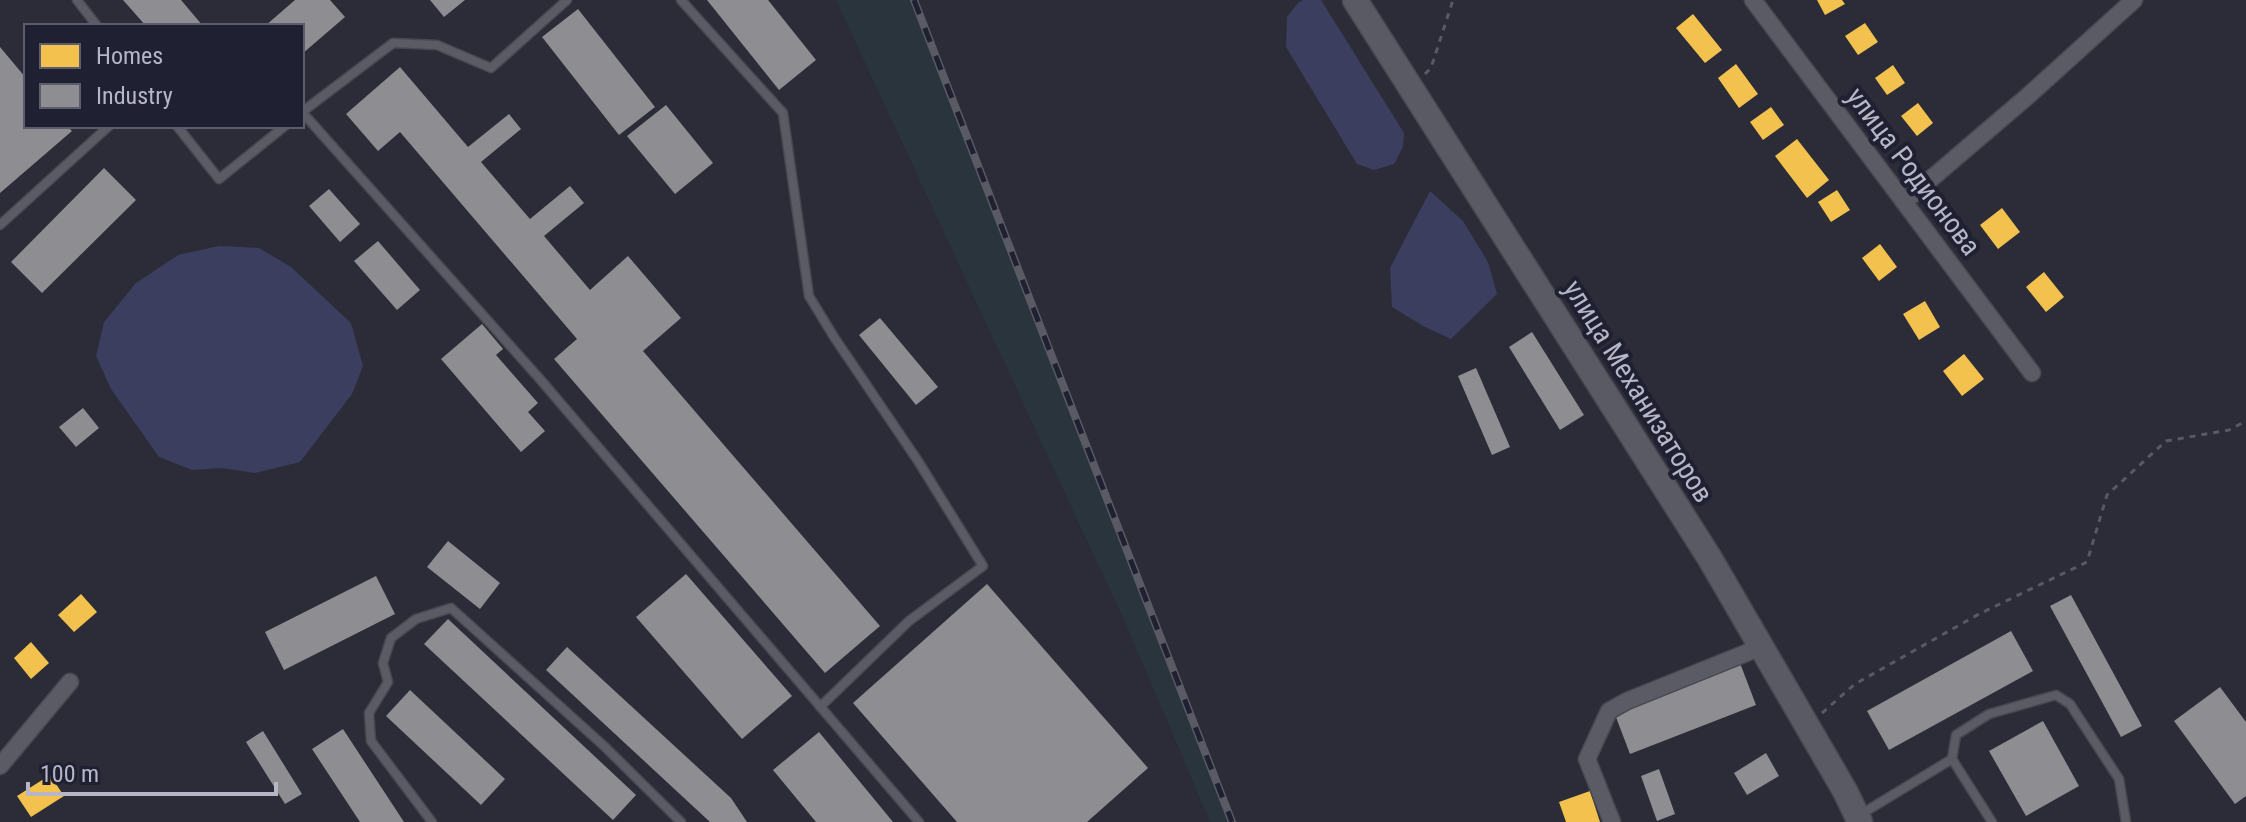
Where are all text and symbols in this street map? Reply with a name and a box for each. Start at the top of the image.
legend [24,24,304,128]
text: Homes [96,42,163,70]
street label: улица Родионова [1840,81,1987,262]
text: Industry [96,82,173,110]
street label: улица Механизаторов [1557,274,1720,508]
scale bar [28,746,276,796]
text: 100 m [40,760,99,788]

